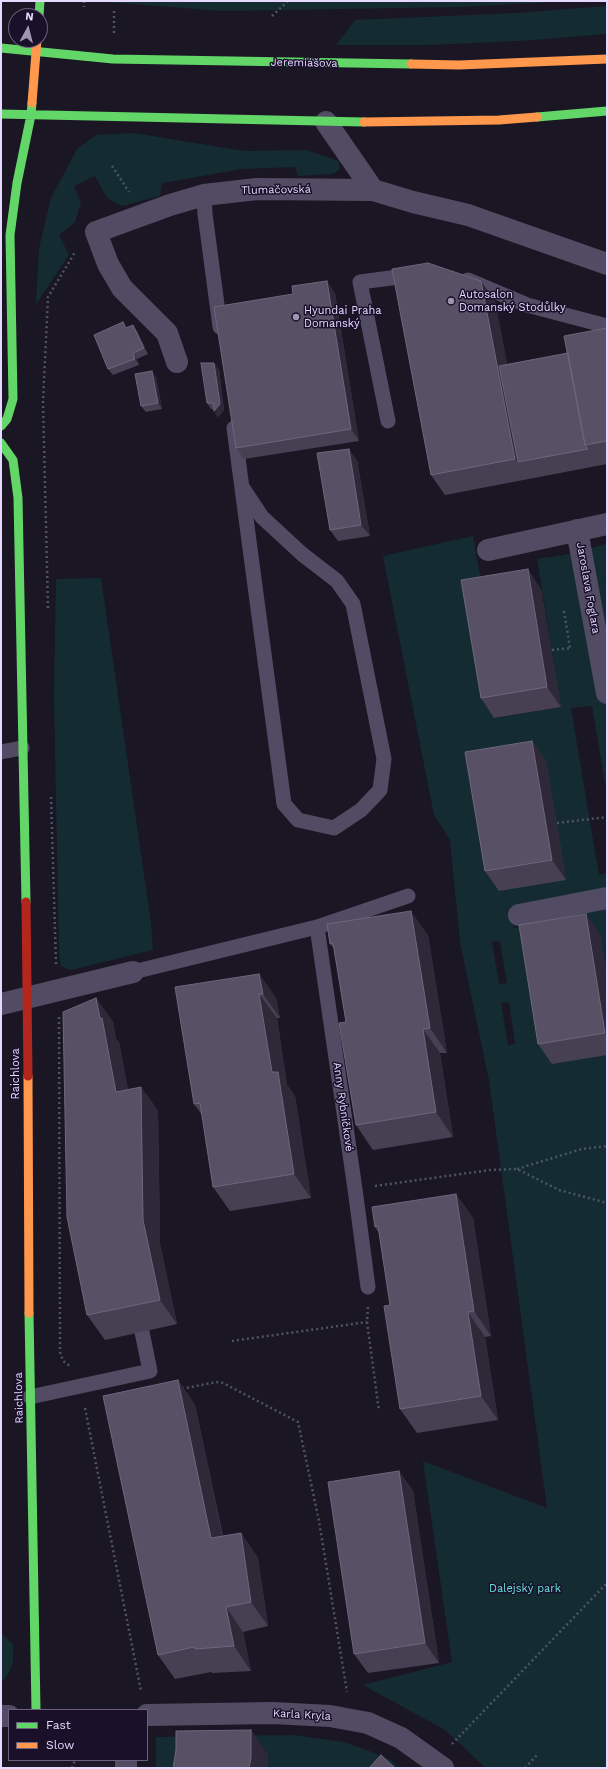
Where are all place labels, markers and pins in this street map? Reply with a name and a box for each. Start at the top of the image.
place label: Autosalon Domanský Stodůlky [459,288,566,314]
marker: Autosalon Domanský Stodůlky [446,296,456,306]
place label: Hyundai Praha Domanský [304,304,381,330]
marker: Hyundai Praha Domanský [291,312,301,322]

